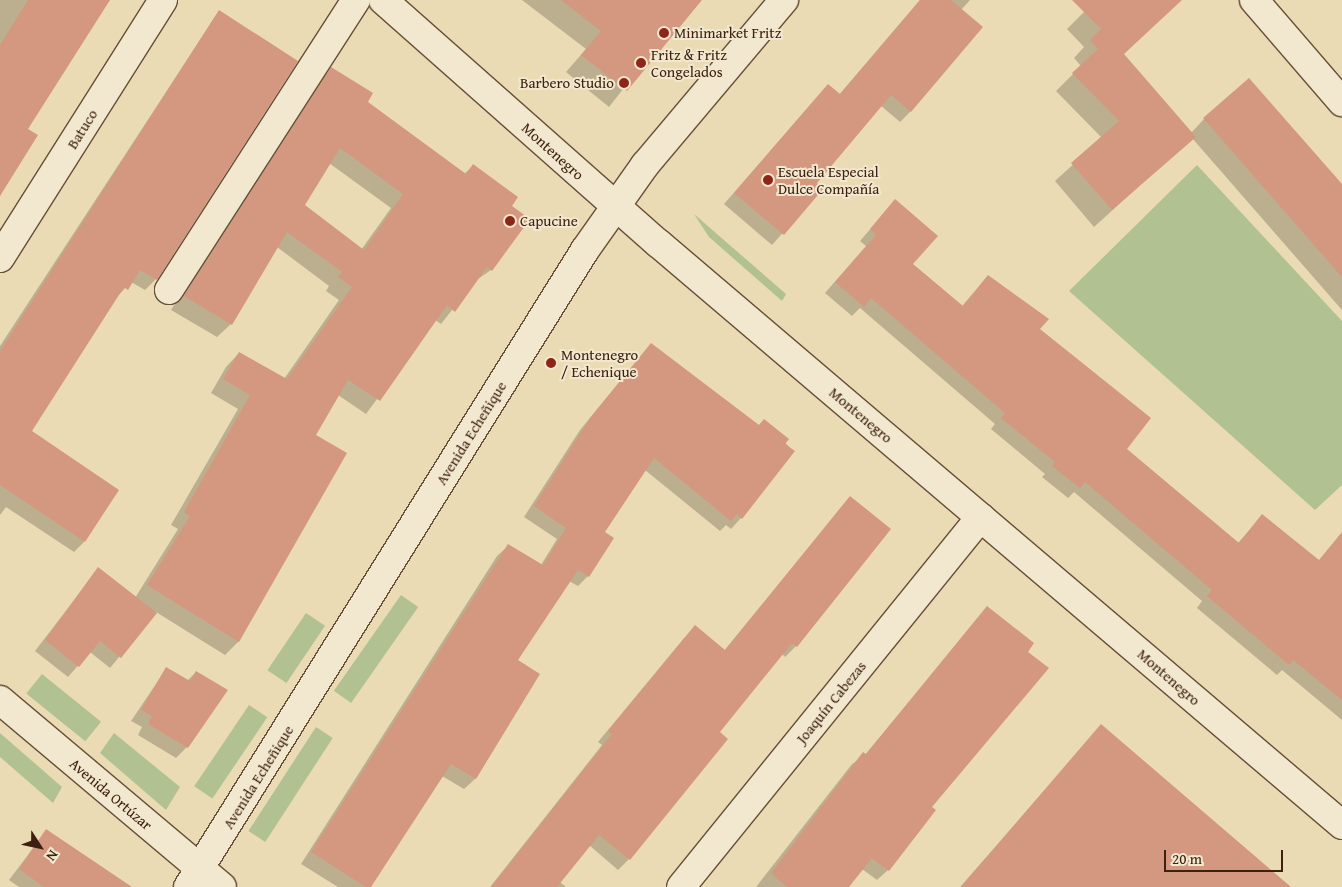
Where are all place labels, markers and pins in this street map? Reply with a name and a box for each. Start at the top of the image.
place label: Minimarket Fritz [674,24,781,42]
marker: Minimarket Fritz [658,27,670,39]
place label: Fritz & Fritz Congelados [651,45,727,80]
marker: Fritz & Fritz Congelados [635,57,647,69]
place label: Barbero Studio [520,74,614,92]
marker: Barbero Studio [618,77,630,89]
place label: Escuela Especial Dulce Compañía [778,162,879,197]
marker: Escuela Especial Dulce Compañía [762,174,774,186]
place label: Capucine [520,212,578,230]
marker: Capucine [504,215,516,227]
place label: Montenegro / Echenique [561,345,638,380]
marker: Montenegro / Echenique [545,357,557,369]

